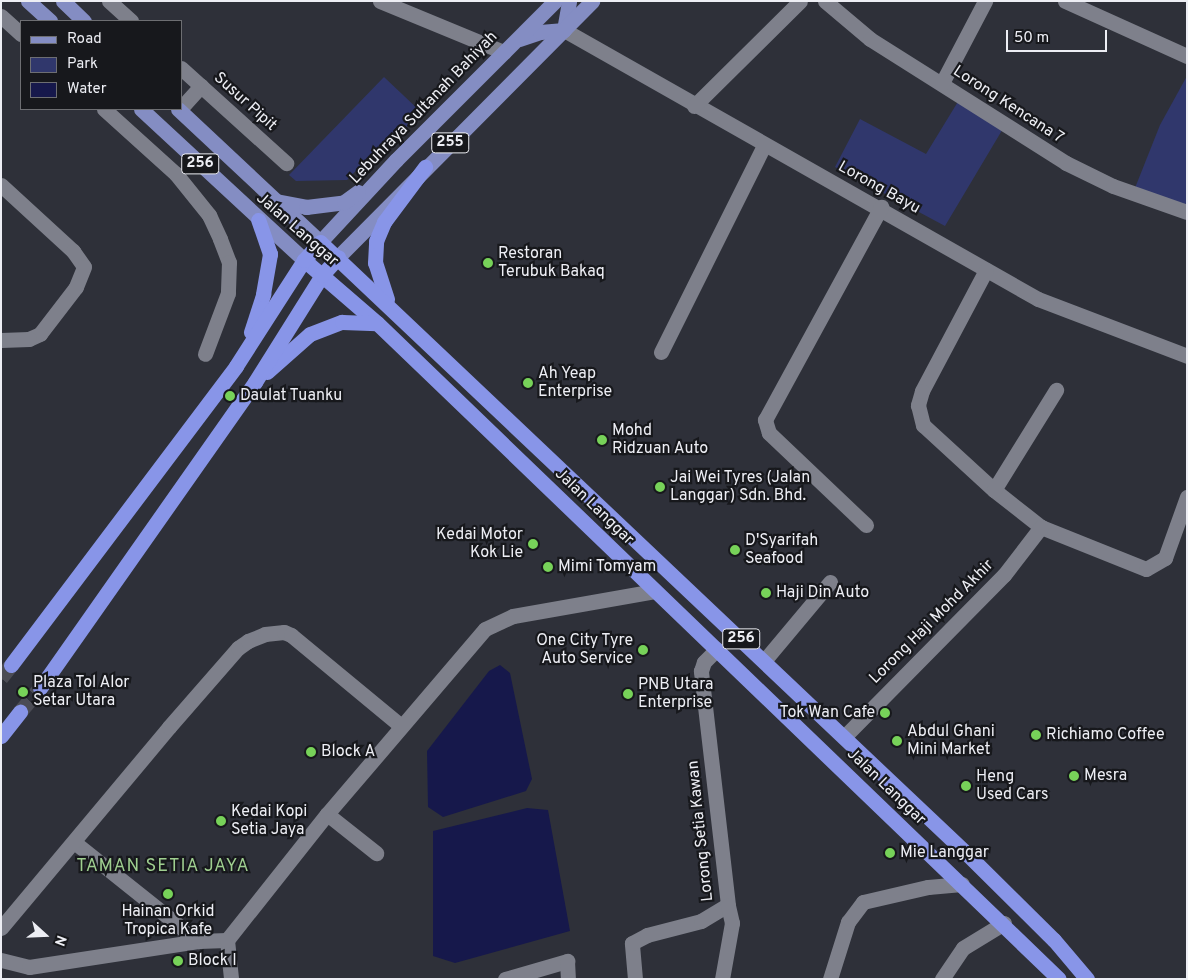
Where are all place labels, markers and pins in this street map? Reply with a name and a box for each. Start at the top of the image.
place label: Restoran Terubuk Bakaq [498,244,605,282]
marker: Restoran Terubuk Bakaq [482,257,494,269]
place label: Ah Yeap Enterprise [538,364,612,402]
marker: Ah Yeap Enterprise [522,377,534,389]
place label: Daulat Tuanku [240,386,343,406]
marker: Daulat Tuanku [224,390,236,402]
place label: Mohd Ridzuan Auto [612,421,709,459]
marker: Mohd Ridzuan Auto [596,434,608,446]
place label: Jai Wei Tyres (Jalan Langgar) Sdn. Bhd. [670,468,811,506]
marker: Jai Wei Tyres (Jalan Langgar) Sdn. Bhd. [654,481,666,493]
place label: Kedai Motor Kok Lie [436,525,523,563]
place label: D'Syarifah Seafood [745,531,818,569]
marker: Kedai Motor Kok Lie [527,538,539,550]
marker: D'Syarifah Seafood [729,544,741,556]
place label: Mimi Tomyam [558,557,657,577]
marker: Mimi Tomyam [542,561,554,573]
place label: Haji Din Auto [776,583,870,603]
marker: Haji Din Auto [760,587,772,599]
place label: One City Tyre Auto Service [535,631,633,669]
marker: One City Tyre Auto Service [637,644,649,656]
place label: Plaza Tol Alor Setar Utara [33,673,131,711]
place label: PNB Utara Enterprise [638,675,713,713]
marker: Plaza Tol Alor Setar Utara [17,686,29,698]
marker: PNB Utara Enterprise [622,688,634,700]
place label: Tok Wan Cafe [779,703,875,723]
marker: Tok Wan Cafe [879,707,891,719]
place label: Abdul Ghani Mini Market [907,722,995,760]
place label: Richiamo Coffee [1046,725,1165,745]
marker: Richiamo Coffee [1030,729,1042,741]
marker: Abdul Ghani Mini Market [891,735,903,747]
place label: Block A [321,742,376,762]
marker: Block A [305,746,317,758]
place label: Mesra [1084,766,1127,786]
place label: Heng Used Cars [976,767,1048,805]
marker: Mesra [1068,770,1080,782]
marker: Heng Used Cars [960,780,972,792]
place label: Kedai Kopi Setia Jaya [231,802,307,840]
marker: Kedai Kopi Setia Jaya [215,815,227,827]
place label: Mie Langgar [900,843,989,863]
marker: Mie Langgar [884,847,896,859]
marker: Hainan Orkid Tropica Kafe [162,888,174,900]
place label: Hainan Orkid Tropica Kafe [121,902,215,940]
place label: Block I [188,951,237,971]
marker: Block I [172,955,184,967]

